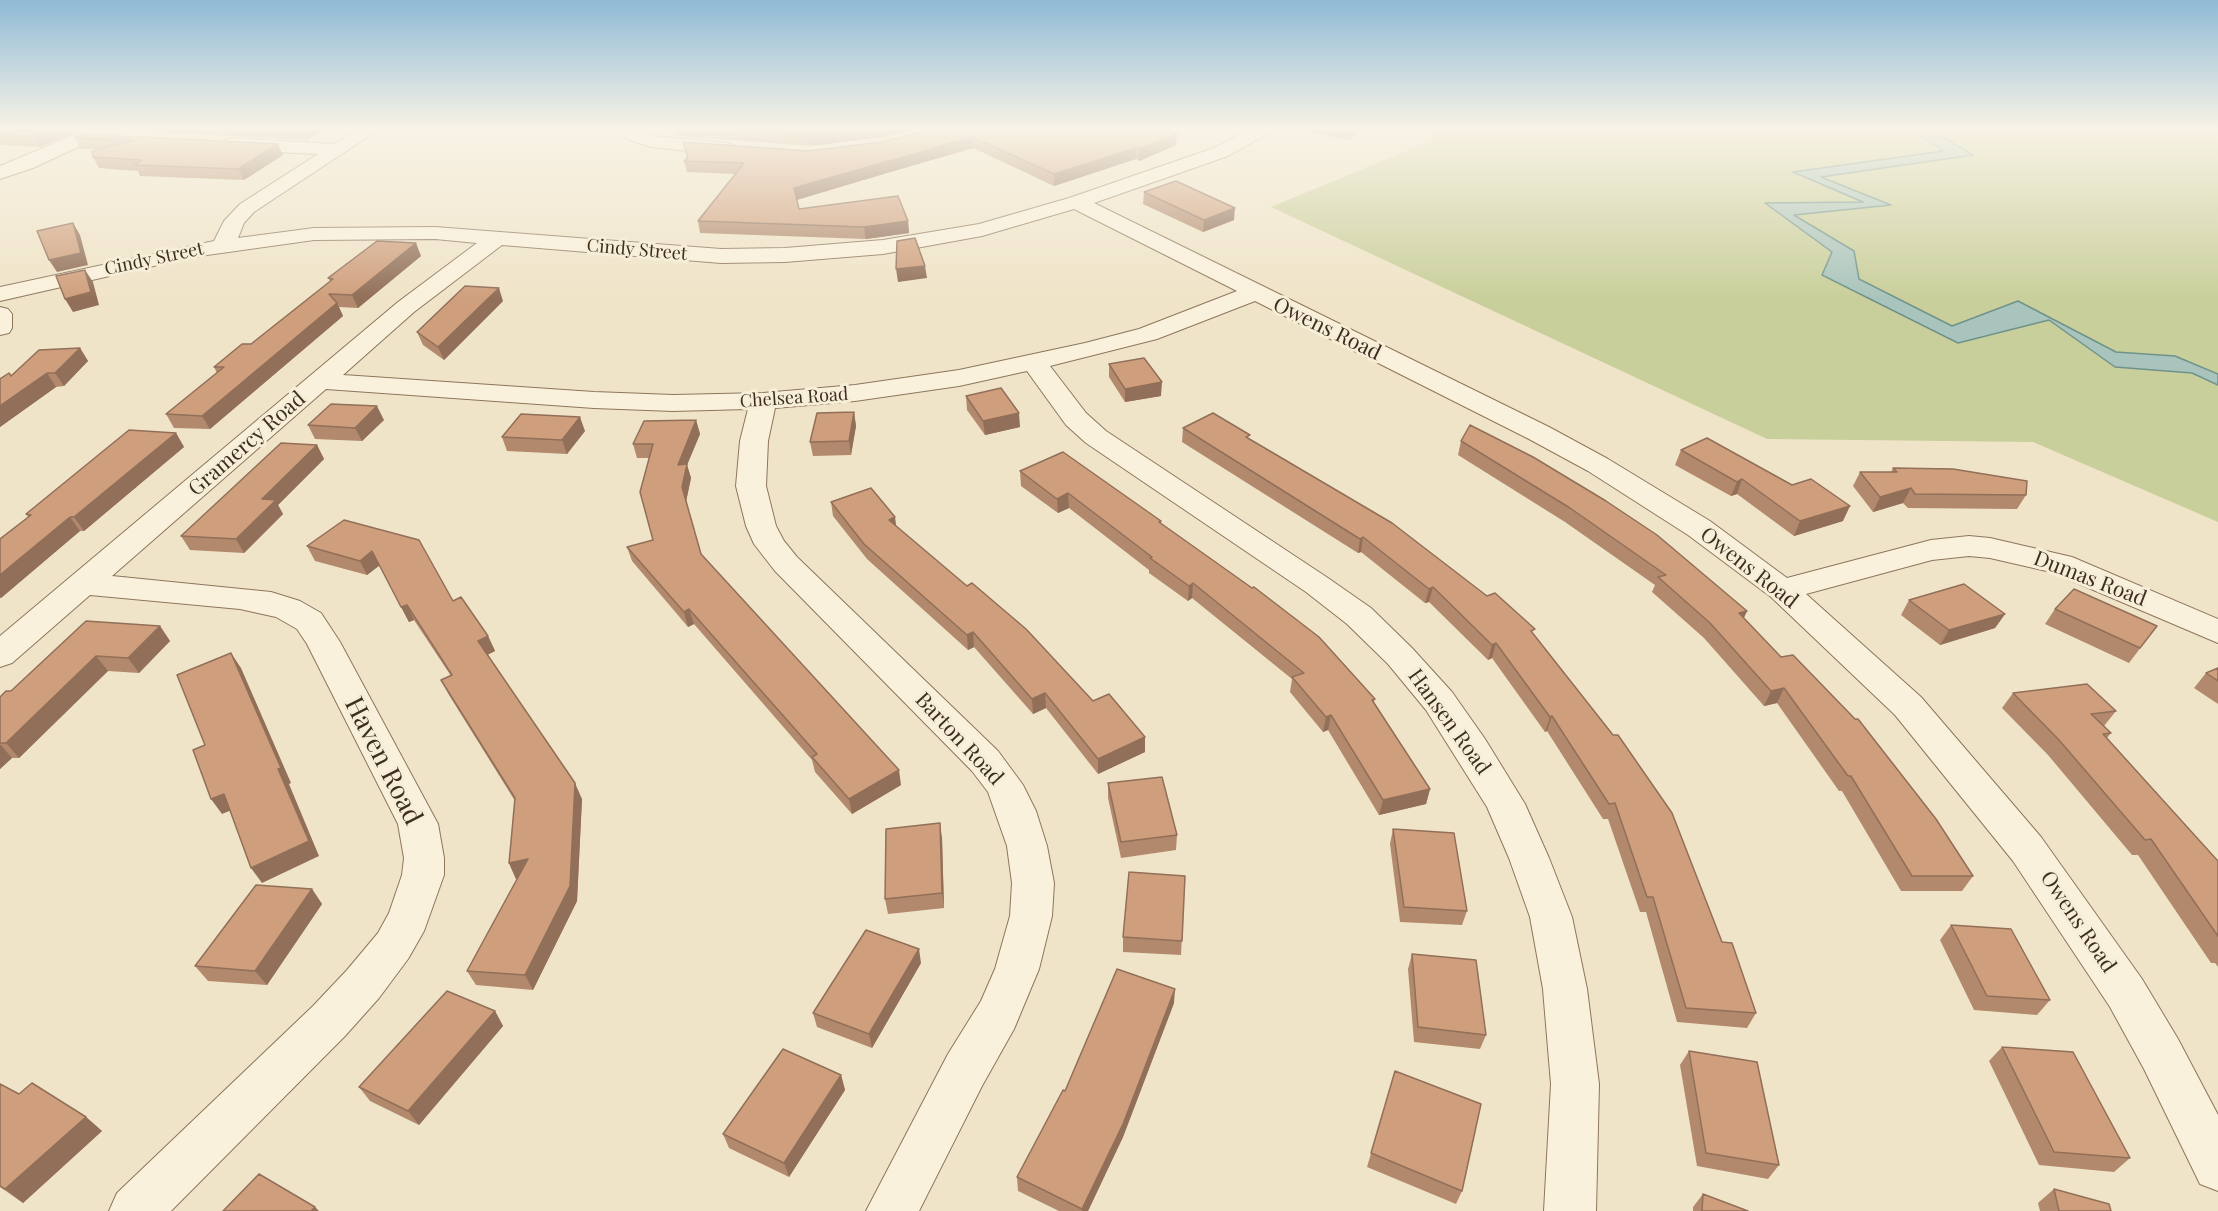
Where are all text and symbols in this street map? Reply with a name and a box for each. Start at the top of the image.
street label: Cindy Street [586,235,688,265]
street label: Cindy Street [102,238,206,280]
street label: Owens Road [1269,292,1385,366]
street label: Chelsea Road [739,383,849,413]
street label: Gramercy Road [183,386,311,502]
street label: Owens Road [1695,522,1803,614]
street label: Dumas Road [2030,546,2150,612]
street label: Hansen Road [1402,664,1496,780]
street label: Barton Road [910,687,1008,791]
street label: Haven Road [338,692,428,830]
street label: Owens Road [2035,866,2121,978]

